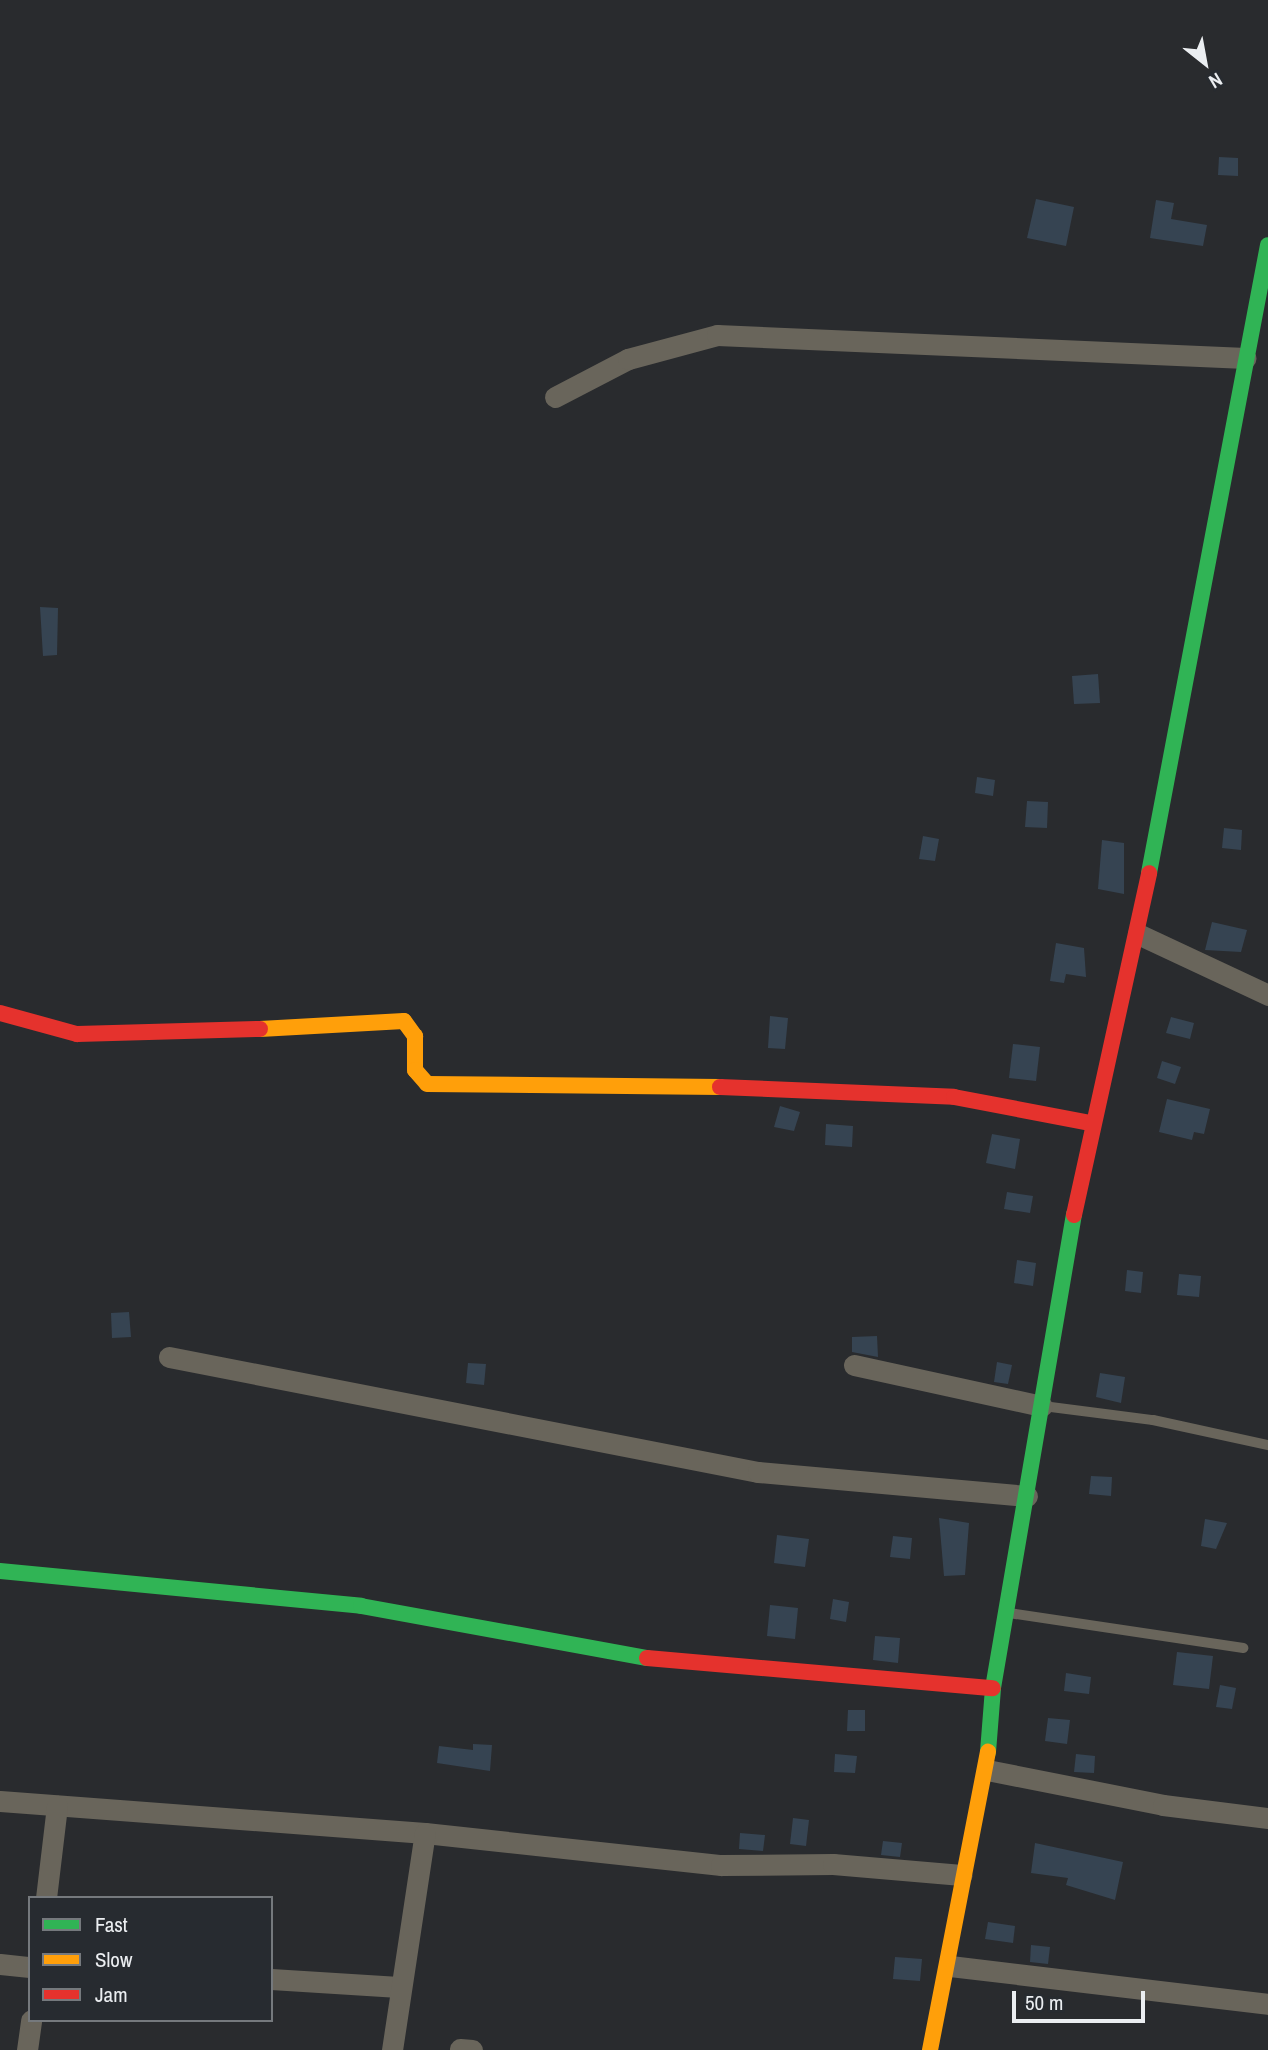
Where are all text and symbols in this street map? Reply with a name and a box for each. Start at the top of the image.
north arrow [1170,28,1240,98]
text: N [1204,67,1227,95]
legend [28,1896,273,2022]
text: Fast [95,1910,128,1939]
text: Slow [95,1945,132,1974]
scale bar [1016,1976,1149,2020]
text: Jam [95,1980,128,2009]
text: 50 m [1025,1988,1063,2017]

